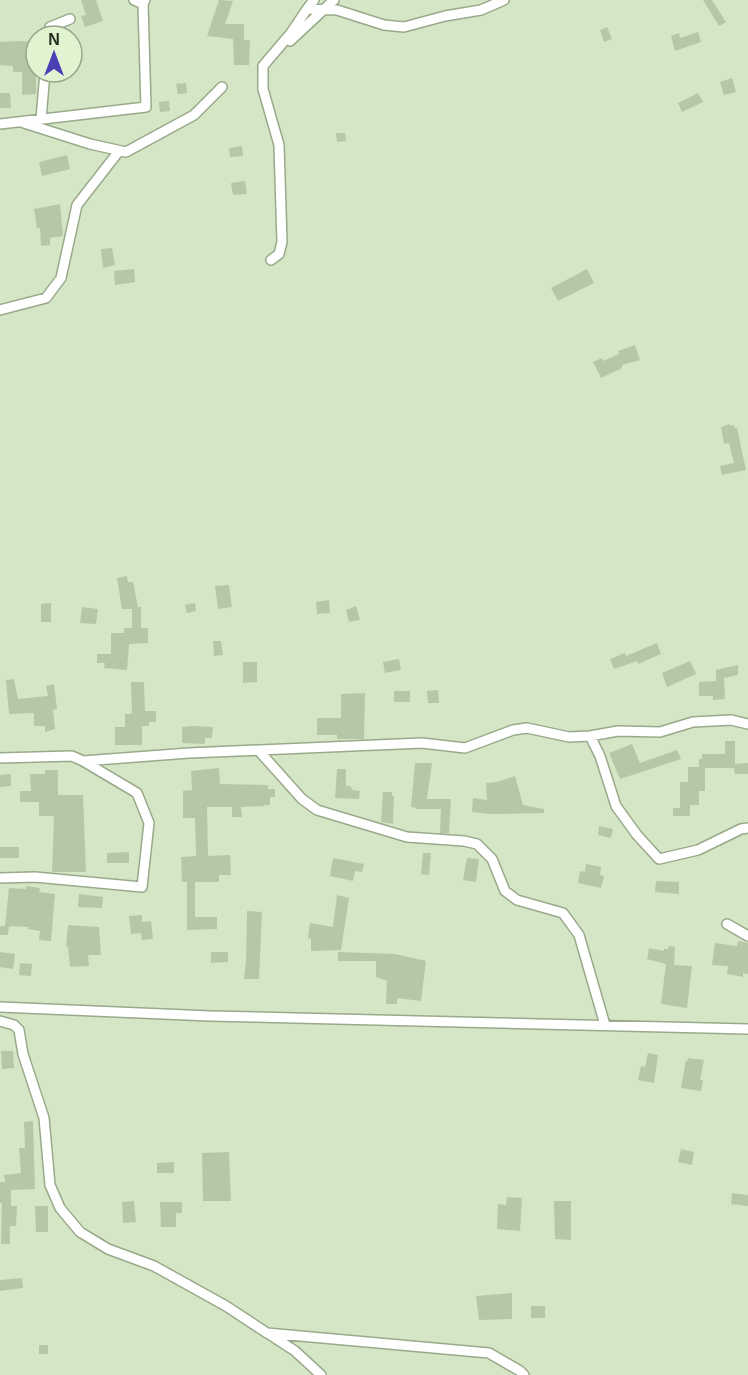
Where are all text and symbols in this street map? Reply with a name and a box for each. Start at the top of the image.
north arrow [24,24,84,84]
text: N [48,31,60,48]

